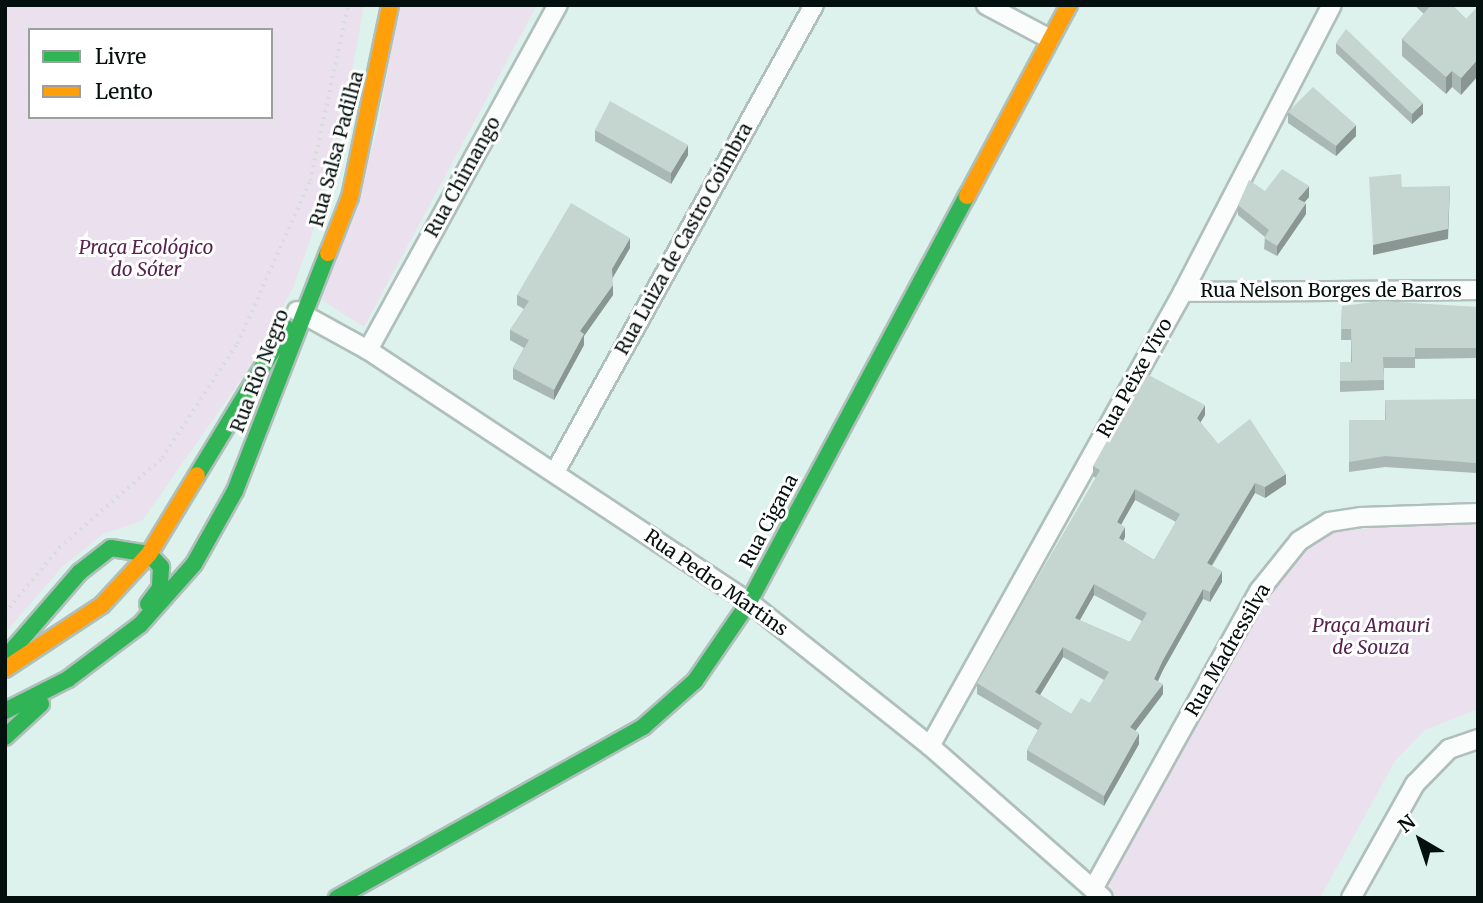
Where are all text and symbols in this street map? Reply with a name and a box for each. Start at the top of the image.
legend [28,28,273,119]
text: Livre [95,43,146,70]
street label: Rua Salsa Padilha [305,69,369,229]
text: Lento [95,78,153,105]
street label: Rua Chimango [420,113,506,241]
street label: Rua Luiza de Castro Coimbra [611,119,757,359]
park label: Praça Ecológico do Sóter [79,237,213,281]
street label: Rua Nelson Borges de Barros [1200,280,1462,302]
street label: Rua Rio Negro [226,306,294,436]
street label: Rua Peixe Vivo [1093,314,1177,442]
street label: Rua Cigana [735,471,803,571]
street label: Rua Pedro Martins [640,525,792,641]
street label: Rua Madressilva [1181,580,1275,720]
park label: Praça Amauri de Souza [1312,615,1430,659]
north arrow [1385,805,1455,875]
text: N [1393,810,1420,838]

